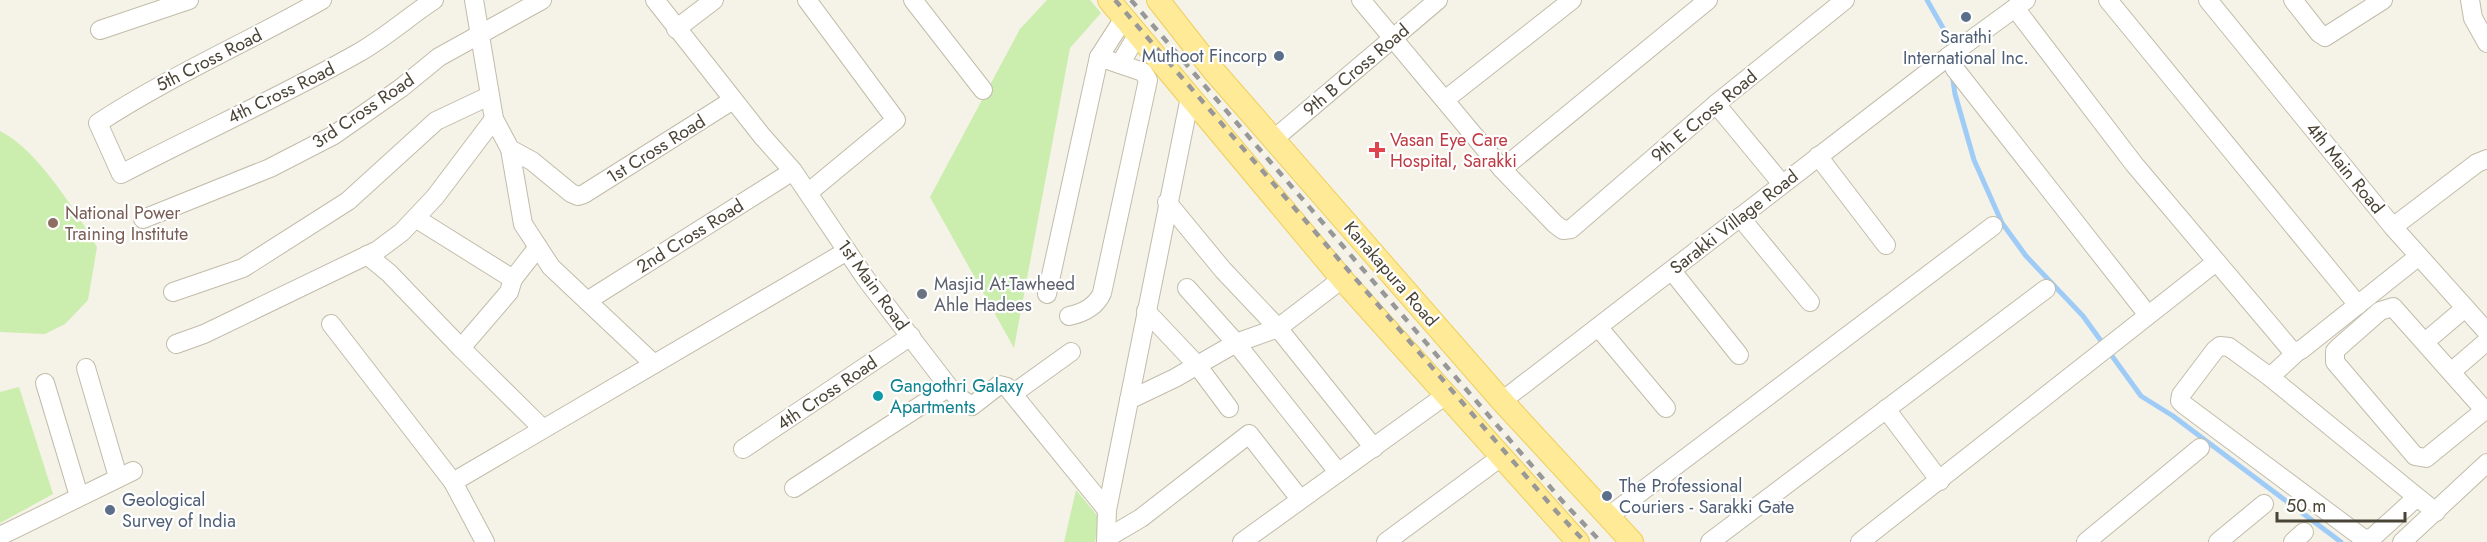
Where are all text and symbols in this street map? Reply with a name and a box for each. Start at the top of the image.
marker: Sarathi International Inc. [1959,10,1973,24]
street label: 9th B Cross Road [1297,18,1415,122]
street label: 5th Cross Road [151,22,267,98]
place label: Sarathi International Inc. [1903,24,2029,71]
place label: Muthoot Fincorp [1142,43,1267,69]
marker: Muthoot Fincorp [1272,49,1286,63]
street label: 4th Cross Road [223,56,339,130]
street label: 9th E Cross Road [1645,64,1763,168]
street label: 3rd Cross Road [307,67,419,155]
street label: 1st Cross Road [602,108,710,190]
street label: 4th Main Road [2300,117,2390,219]
place label: Vasan Eye Care Hospital, Sarakki [1390,127,1517,174]
marker: Vasan Eye Care Hospital, Sarakki [1368,141,1386,159]
street label: Sarakki Village Road [1664,164,1804,280]
street label: 2nd Cross Road [631,193,749,279]
place label: National Power Training Institute [65,200,188,247]
marker: National Power Training Institute [46,216,60,230]
street label: Kanakapura Road [1338,216,1444,332]
street label: 1st Main Road [831,234,915,336]
place label: Masjid At-Tawheed Ahle Hadees [934,271,1075,318]
marker: Masjid At-Tawheed Ahle Hadees [915,287,929,301]
street label: 4th Cross Road [771,350,883,436]
place label: Gangothri Galaxy Apartments [890,373,1023,420]
marker: Gangothri Galaxy Apartments [871,389,885,403]
place label: The Professional Couriers - Sarakki Gate [1619,473,1794,520]
scale bar [2277,485,2404,523]
place label: Geological Survey of India [122,487,236,534]
marker: The Professional Couriers - Sarakki Gate [1600,489,1614,503]
text: 50 m [2286,493,2326,519]
marker: Geological Survey of India [103,503,117,517]

